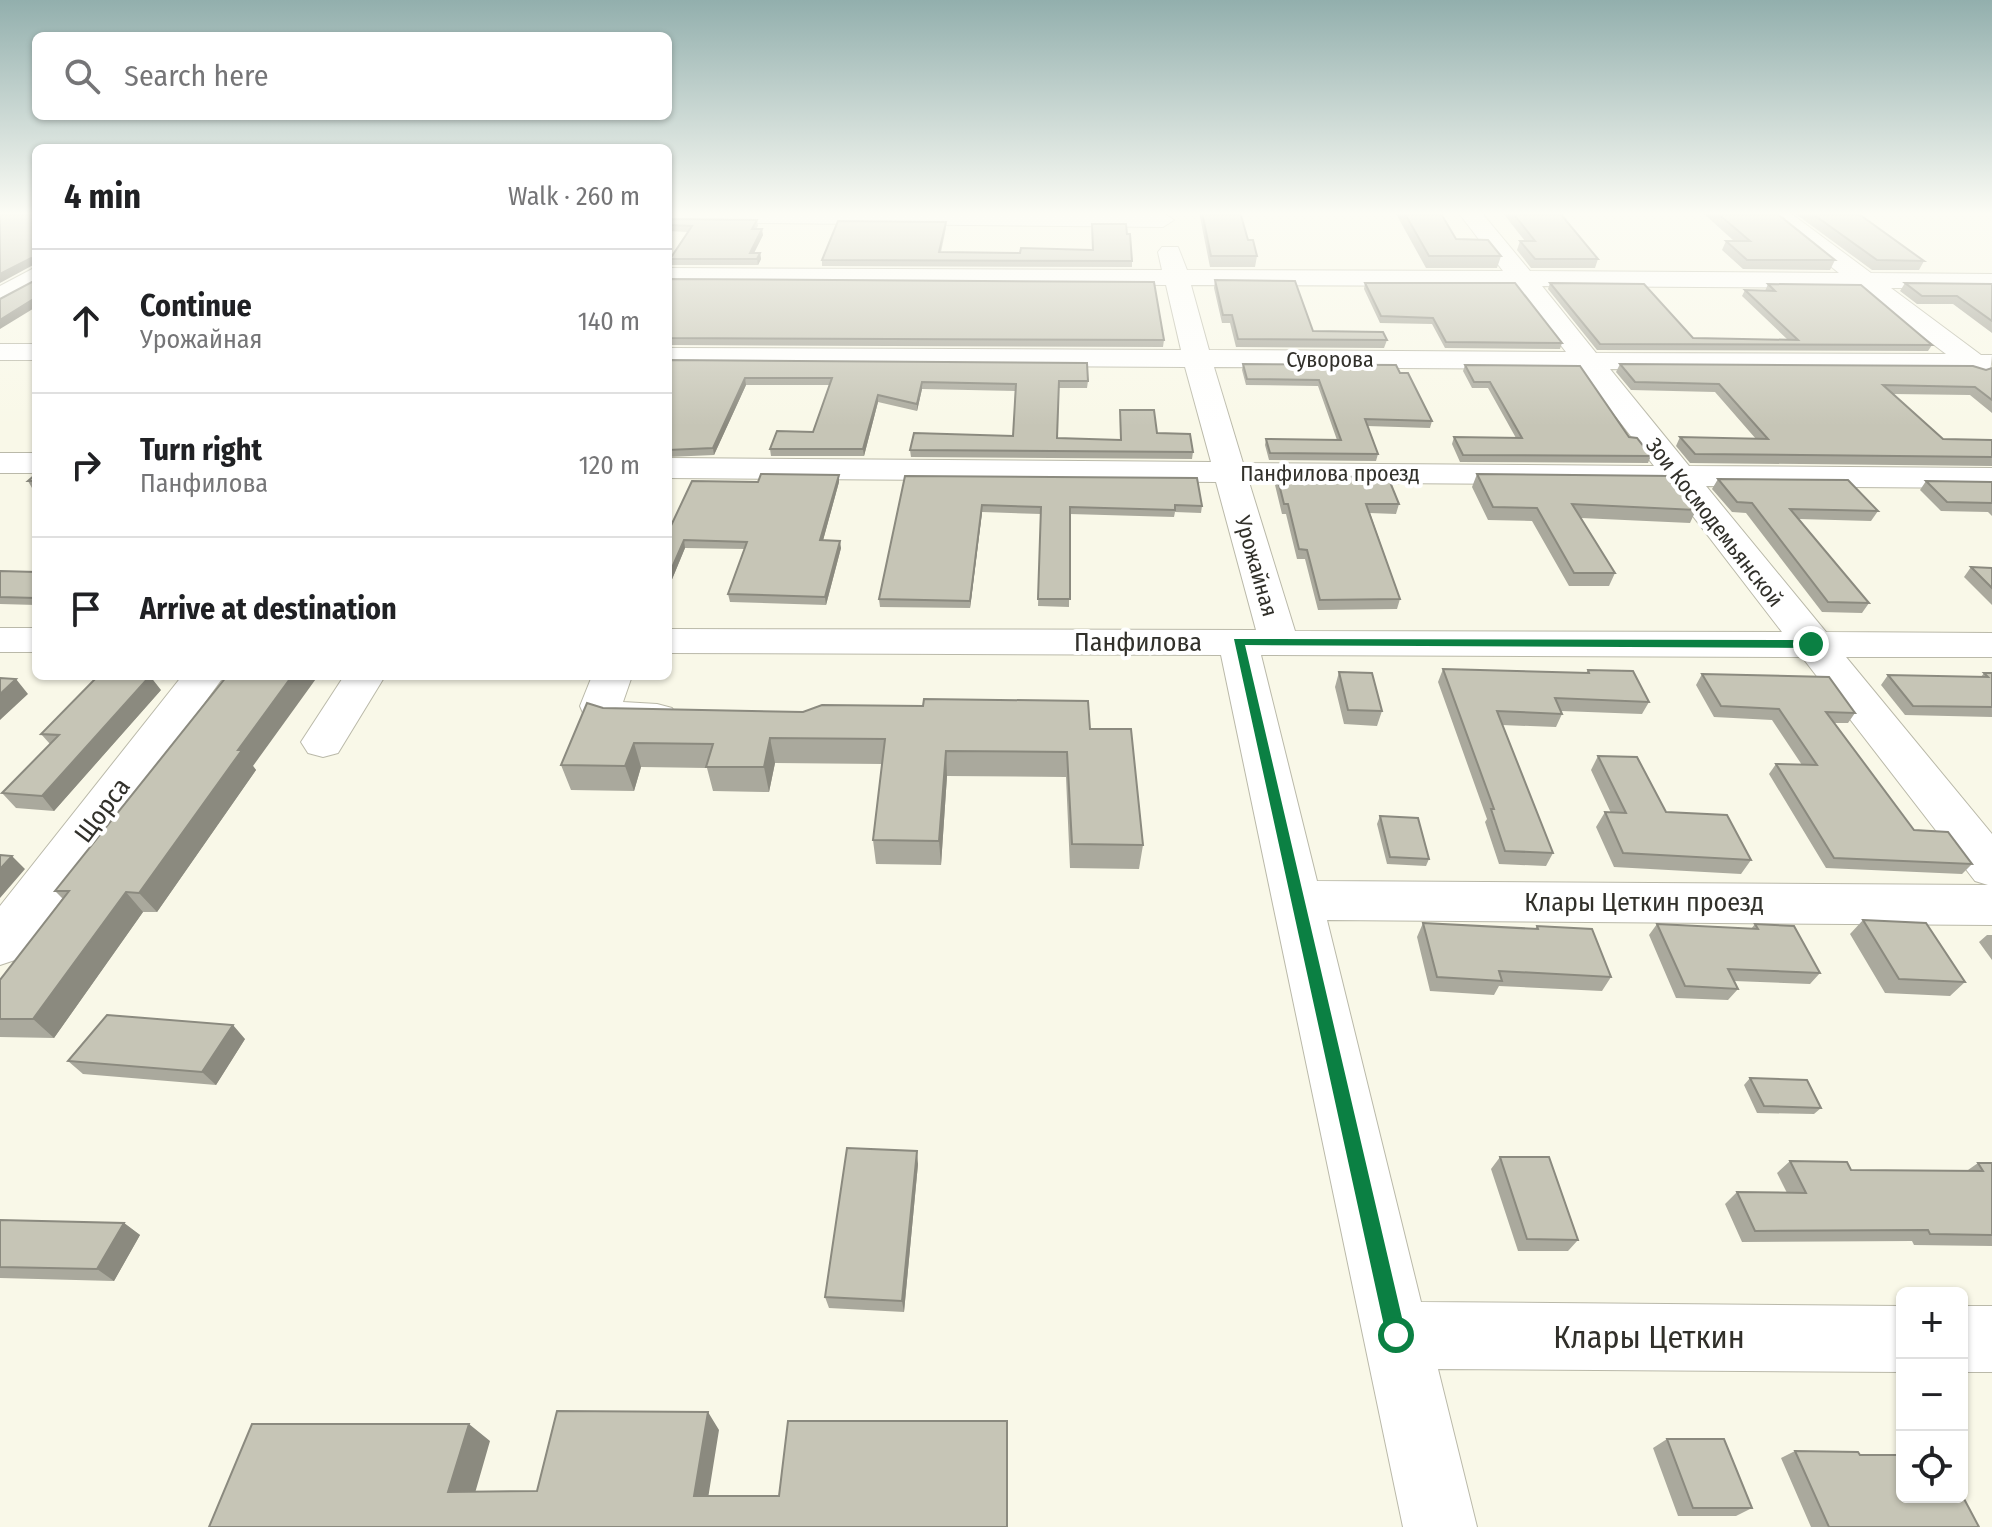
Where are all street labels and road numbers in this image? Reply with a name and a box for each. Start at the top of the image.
street label: Суворова [1286,346,1374,373]
street label: Зои Космодемьянской [1640,432,1789,612]
street label: Панфилова проезд [1240,460,1420,487]
street label: Урожайная [1229,512,1284,620]
street label: Панфилова [1074,627,1202,658]
street label: Щорса [68,772,137,849]
street label: Клары Цеткин проезд [1524,887,1764,918]
street label: Клары Цеткин [1553,1318,1745,1356]

